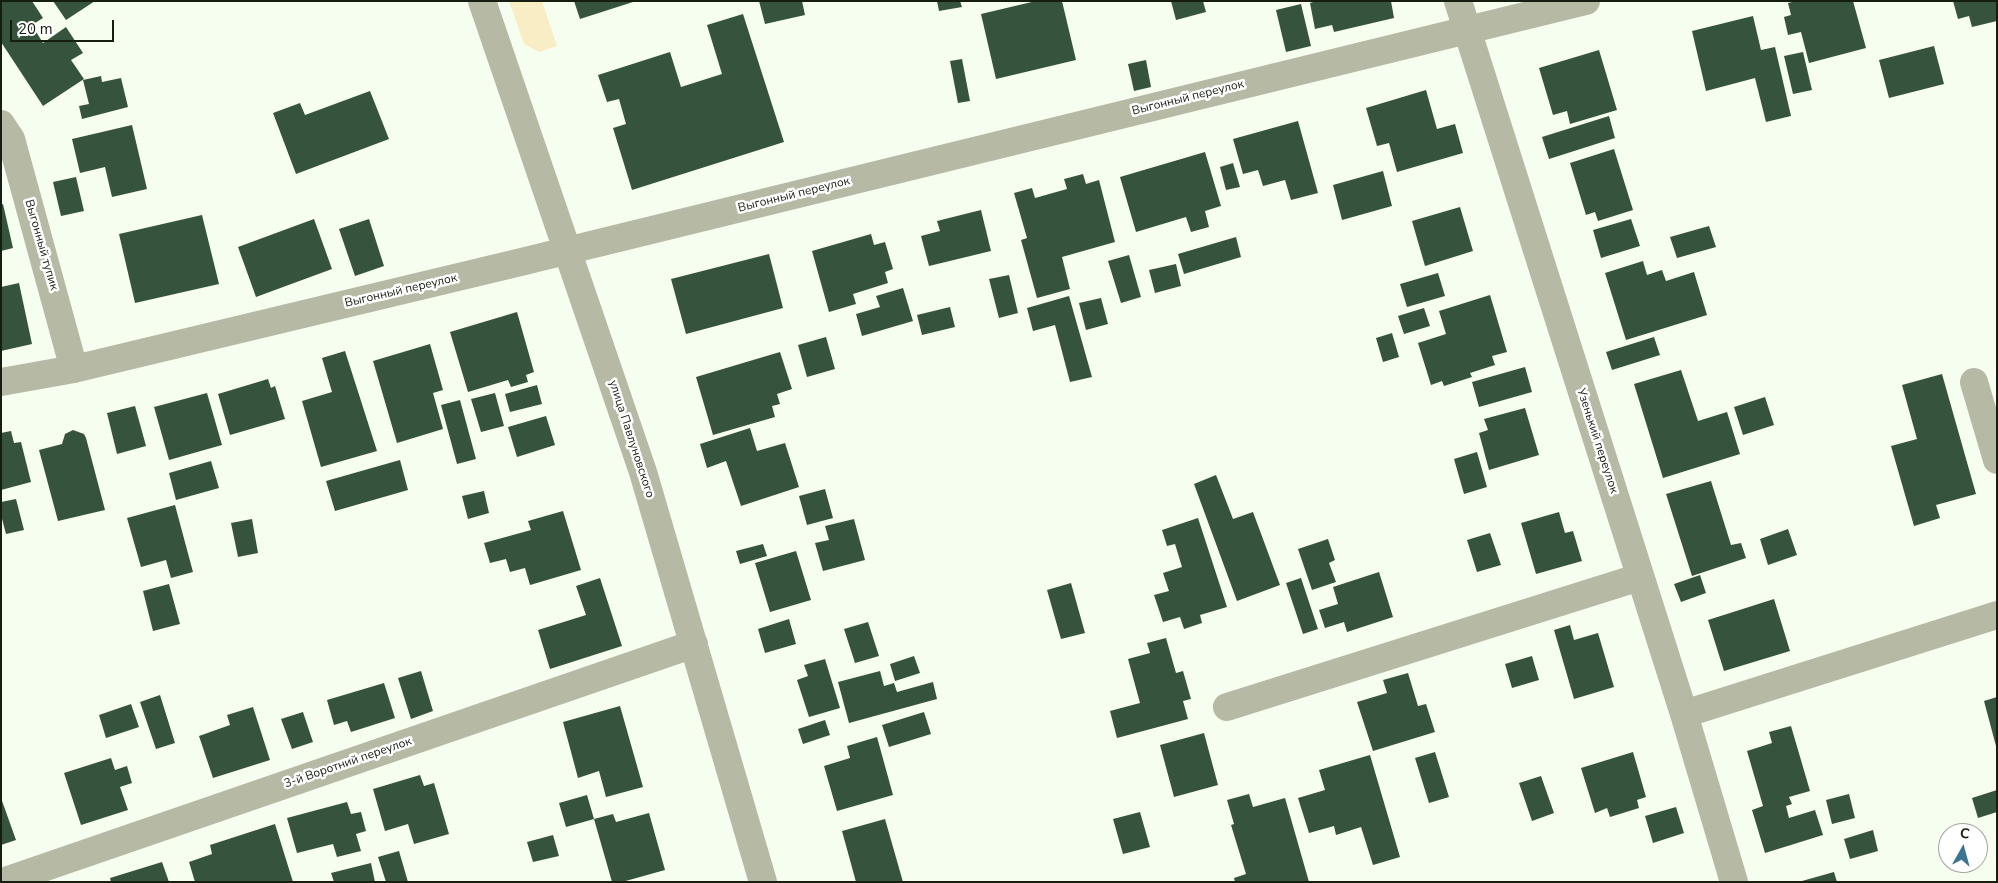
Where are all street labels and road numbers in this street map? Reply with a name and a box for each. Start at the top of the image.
street label: Выгонный переулок [1131,77,1245,119]
street label: Выгонный переулок [737,174,851,216]
street label: Выгонный тупик [21,198,61,292]
street label: Выгонный переулок [343,271,459,311]
street label: улица Павлуновского [605,378,657,500]
street label: Узенький переулок [1573,387,1621,495]
street label: 3-й Воротний переулок [282,734,414,792]

